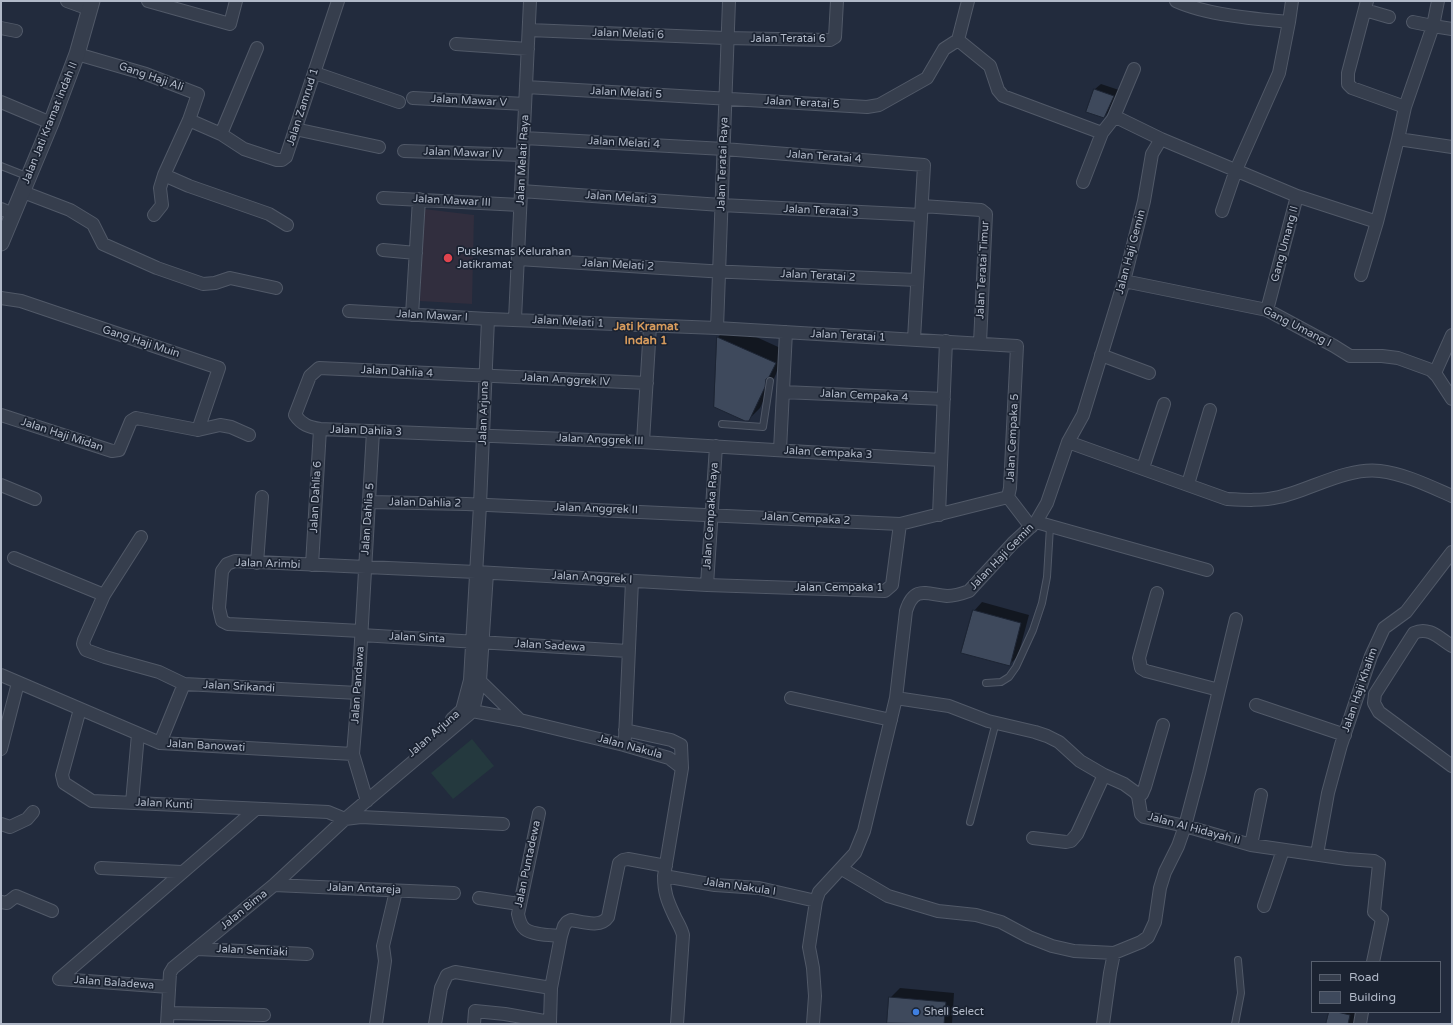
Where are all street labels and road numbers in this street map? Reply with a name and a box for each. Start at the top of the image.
street label: Jalan Melati 6 [592,26,664,42]
street label: Jalan Teratai 6 [750,32,826,46]
street label: Jalan Jati Kramat Indah II [19,60,81,186]
street label: Gang Haji Ali [117,60,185,94]
street label: Jalan Zamrud 1 [284,67,322,147]
street label: Jalan Melati 5 [590,85,662,101]
street label: Jalan Mawar V [431,92,507,110]
street label: Jalan Teratai 5 [764,94,840,112]
street label: Jalan Melati Raya [514,114,532,206]
street label: Jalan Teratai Raya [715,117,731,211]
street label: Jalan Melati 4 [588,135,660,151]
street label: Jalan Mawar IV [423,145,503,161]
street label: Jalan Teratai 4 [786,148,862,166]
street label: Jalan Melati 3 [585,189,657,207]
street label: Jalan Mawar III [413,192,491,210]
street label: Jalan Teratai 3 [783,202,859,220]
street label: Gang Umang II [1269,205,1301,283]
street label: Jalan Haji Gemin [1113,208,1149,296]
street label: Jalan Teratai Timur [974,220,992,320]
street label: Jalan Melati 2 [582,257,654,273]
street label: Jalan Teratai 2 [780,267,856,285]
street label: Gang Umang I [1261,304,1333,350]
street label: Jalan Mawar I [396,308,468,324]
street label: Jalan Melati 1 [532,314,604,330]
street label: Gang Haji Muin [101,323,181,361]
street label: Jalan Teratai 1 [810,327,886,345]
street label: Jalan Dahlia 4 [361,364,433,380]
street label: Jalan Anggrek IV [522,371,610,389]
street label: Jalan Arjuna [476,381,492,445]
street label: Jalan Cempaka 4 [819,387,909,405]
street label: Jalan Cempaka 5 [1004,393,1022,483]
street label: Jalan Haji Midan [19,415,105,455]
street label: Jalan Dahlia 3 [330,423,402,439]
street label: Jalan Anggrek III [556,432,644,448]
street label: Jalan Cempaka 3 [783,444,873,462]
street label: Jalan Dahlia 6 [308,461,324,533]
street label: Jalan Cempaka Raya [701,462,721,570]
street label: Jalan Dahlia 5 [359,483,377,555]
street label: Jalan Dahlia 2 [389,496,461,510]
street label: Jalan Anggrek II [554,501,638,517]
street label: Jalan Cempaka 2 [761,510,851,528]
street label: Jalan Haji Gemin [967,521,1037,593]
street label: Jalan Arimbi [235,556,301,572]
street label: Jalan Anggrek I [551,569,633,587]
street label: Jalan Cempaka 1 [795,581,883,595]
street label: Jalan Sinta [389,630,445,646]
street label: Jalan Sadewa [514,638,586,654]
street label: Jalan Pandawa [349,646,367,724]
street label: Jalan Haji Khalim [1339,646,1381,734]
street label: Jalan Srikandi [203,679,275,695]
street label: Jalan Arjuna [405,708,463,760]
street label: Jalan Nakula [596,732,664,762]
street label: Jalan Banowati [166,737,246,755]
street label: Jalan Kunti [135,796,193,812]
street label: Jalan Al Hidayah II [1146,810,1242,848]
street label: Jalan Puntadewa [512,819,544,909]
street label: Jalan Nakula I [703,875,777,899]
street label: Jalan Antareja [327,881,401,897]
street label: Jalan Bima [218,887,270,933]
street label: Jalan Sentiaki [216,943,288,959]
street label: Jalan Baladewa [73,974,155,992]

